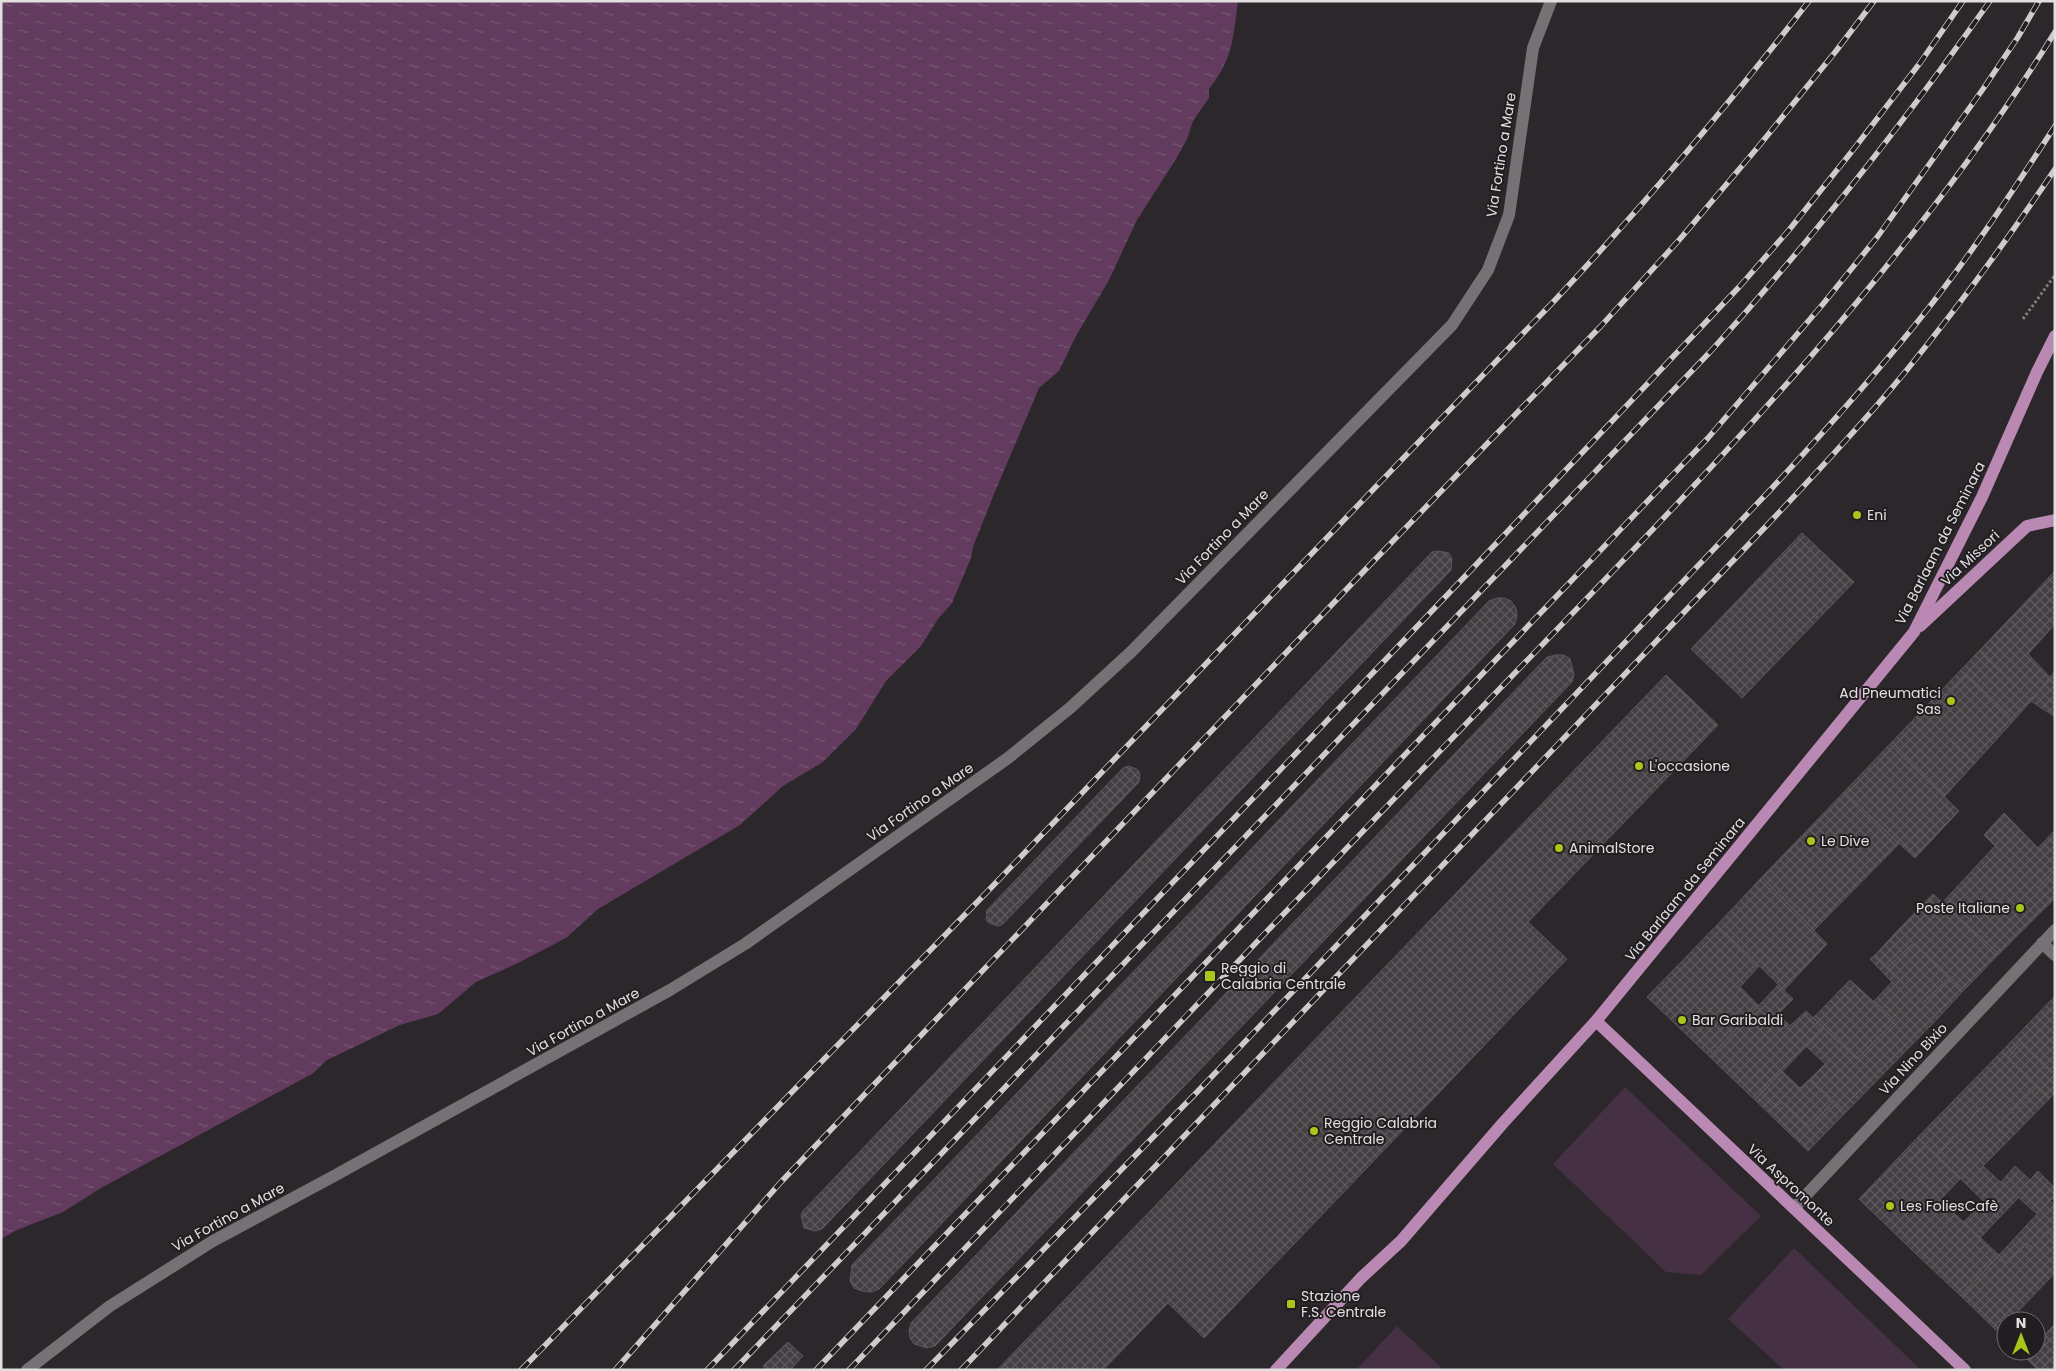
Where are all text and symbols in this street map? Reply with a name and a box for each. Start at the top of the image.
street label: Via Fortino a Mare [1481,91,1521,219]
street label: Via Barlaam da Seminara [1890,458,1990,628]
street label: Via Fortino a Mare [1171,484,1273,589]
place label: Eni [1867,505,1887,525]
marker: Eni [1851,509,1863,521]
street label: Via Missori [1936,526,2004,590]
place label: Ad Pneumatici Sas [1839,683,1941,719]
marker: Ad Pneumatici Sas [1945,695,1957,707]
place label: L'occasione [1649,756,1730,776]
street label: Via Fortino a Mare [863,757,978,846]
marker: L'occasione [1633,760,1645,772]
street label: Via Barlaam da Seminara [1620,813,1750,965]
place label: Le Dive [1821,831,1870,851]
marker: Le Dive [1805,835,1817,847]
place label: AnimalStore [1569,838,1655,858]
marker: AnimalStore [1553,842,1565,854]
place label: Poste Italiane [1916,898,2010,918]
marker: Poste Italiane [2014,902,2026,914]
place label: Reggio di Calabria Centrale [1221,958,1346,994]
marker: Reggio di Calabria Centrale [1203,969,1217,983]
street label: Via Fortino a Mare [523,983,643,1061]
place label: Bar Garibaldi [1692,1010,1783,1030]
marker: Bar Garibaldi [1676,1014,1688,1026]
street label: Via Nino Bixio [1874,1018,1952,1100]
place label: Reggio Calabria Centrale [1324,1113,1437,1149]
marker: Reggio Calabria Centrale [1308,1125,1320,1137]
street label: Via Aspromonte [1743,1139,1839,1231]
street label: Via Fortino a Mare [168,1178,288,1256]
place label: Les FoliesCafè [1900,1196,1999,1216]
marker: Les FoliesCafè [1884,1200,1896,1212]
place label: Stazione F.S. Centrale [1301,1286,1387,1322]
marker: Stazione F.S. Centrale [1285,1298,1297,1310]
north arrow [1996,1311,2046,1361]
text: N [2016,1313,2026,1333]

